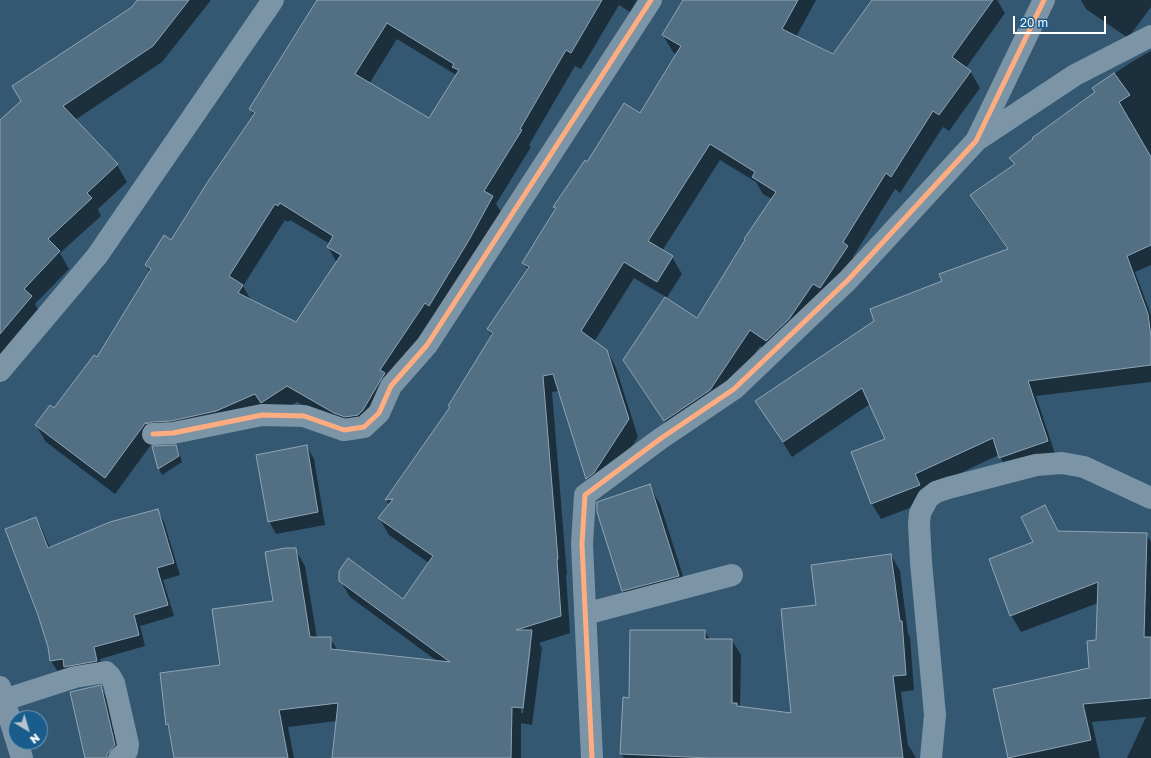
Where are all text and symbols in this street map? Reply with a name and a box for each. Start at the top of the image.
scale bar [1015,8,1108,34]
text: 20 m [1020,15,1048,30]
north arrow [8,710,48,750]
text: N [28,731,42,747]

